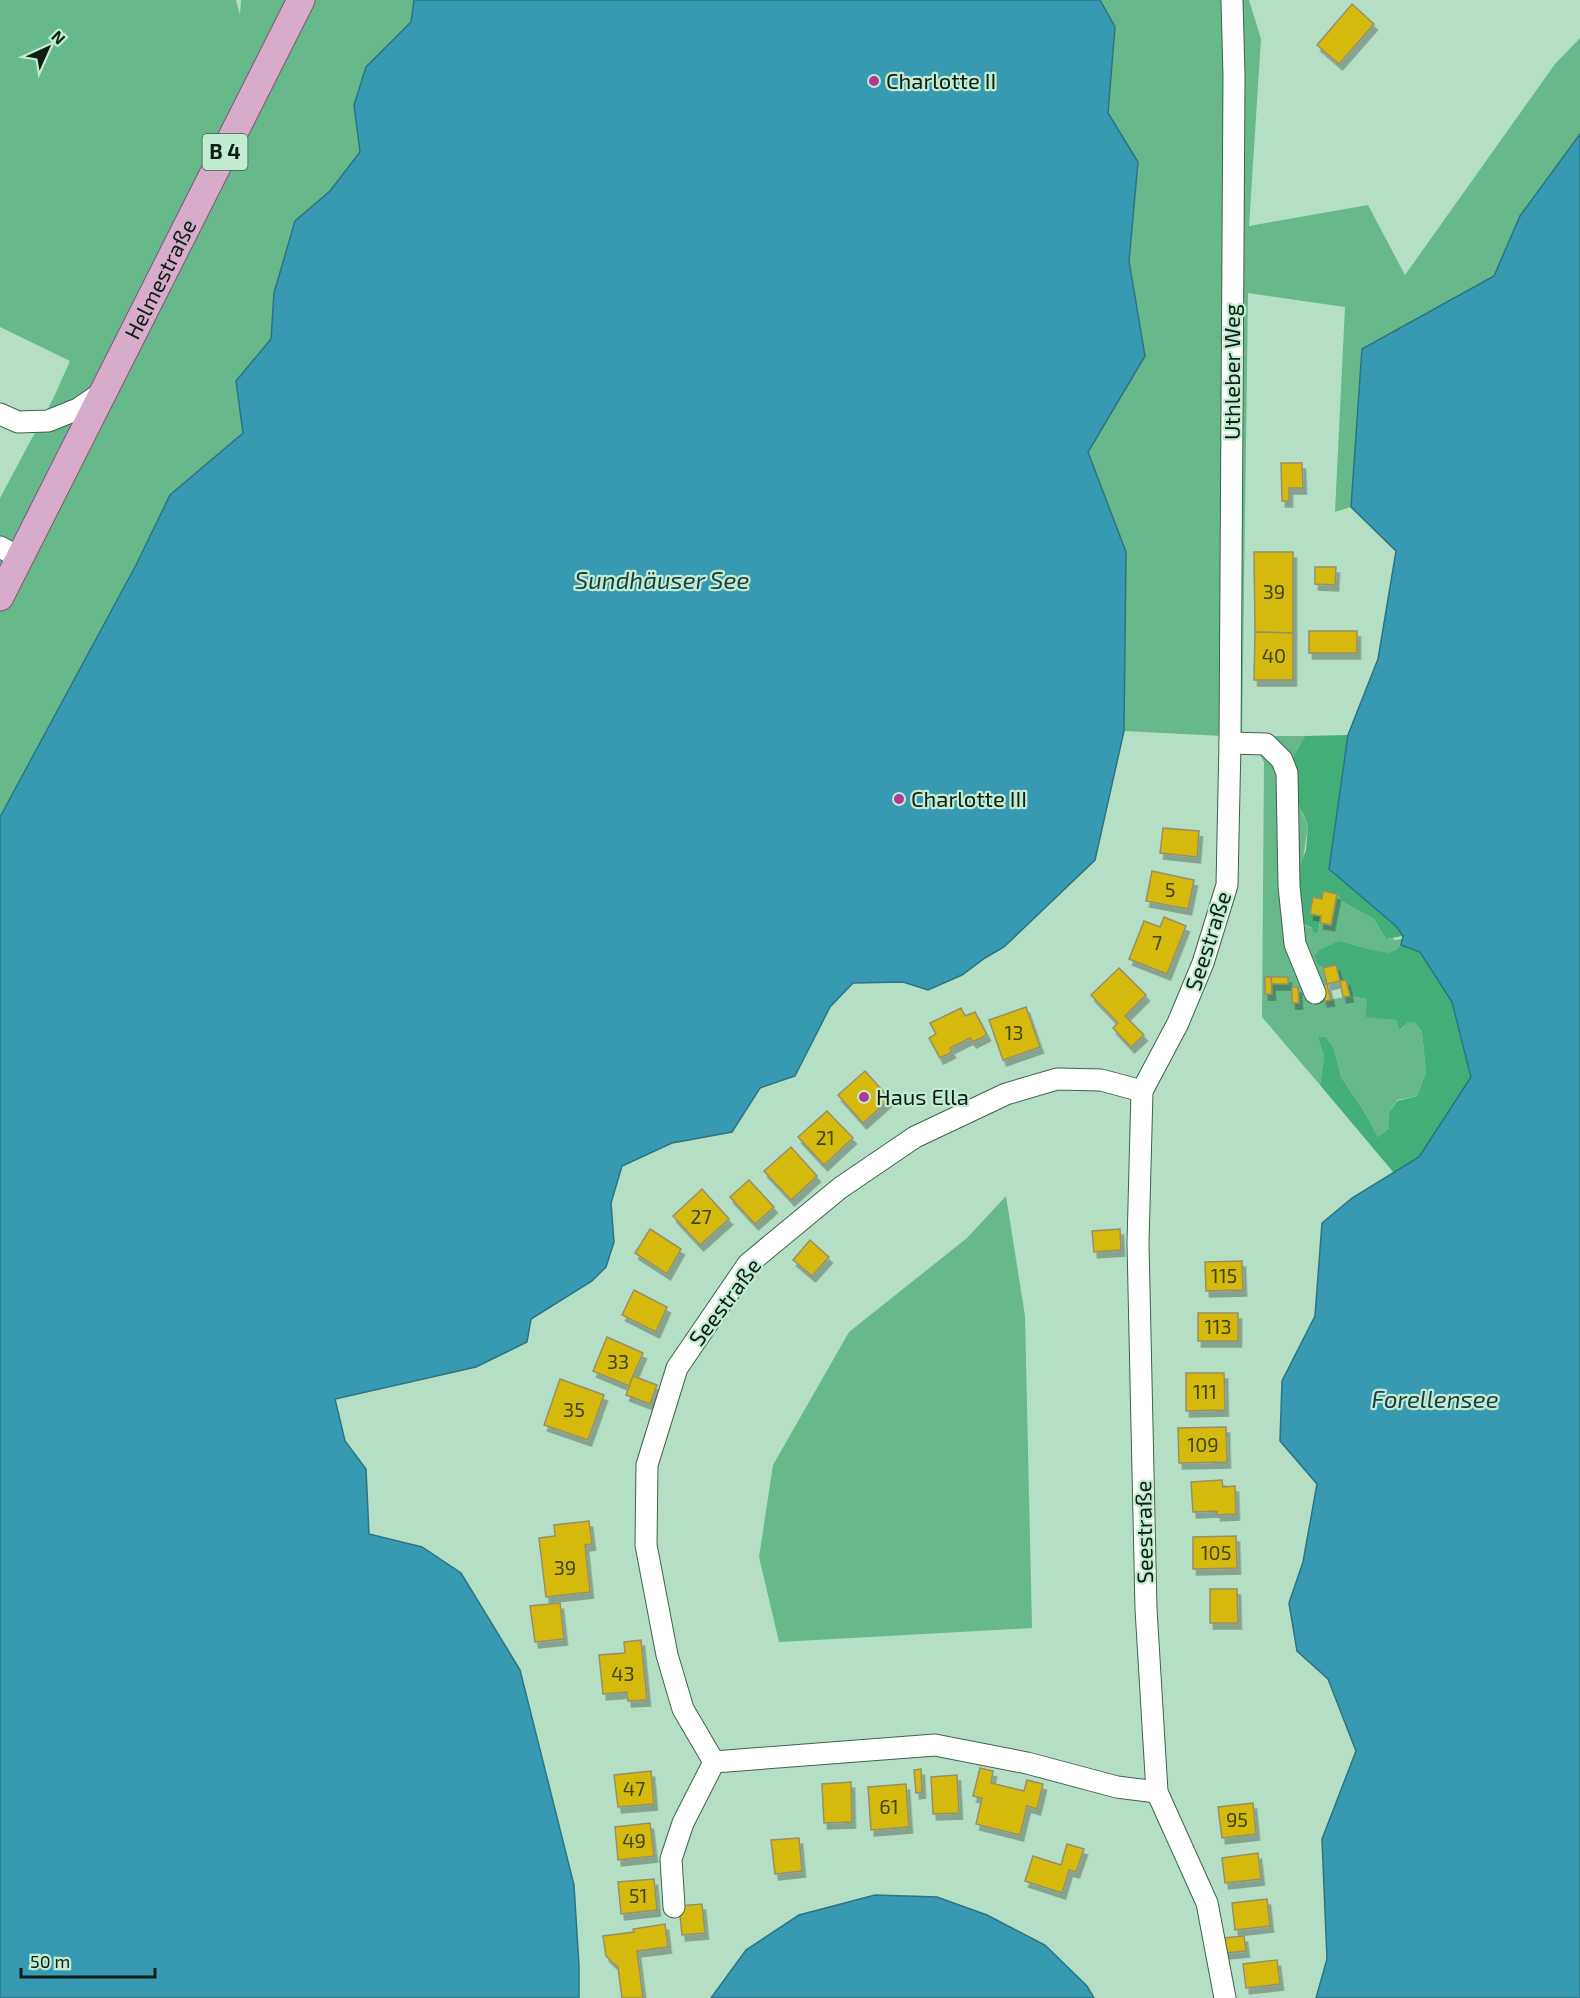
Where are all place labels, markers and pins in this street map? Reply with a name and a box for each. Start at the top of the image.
place label: Charlotte II [886,67,996,93]
marker: Charlotte II [867,74,881,88]
place label: Charlotte III [911,785,1027,811]
marker: Charlotte III [892,792,906,806]
place label: Haus Ella [876,1083,969,1109]
marker: Haus Ella [857,1090,871,1104]

